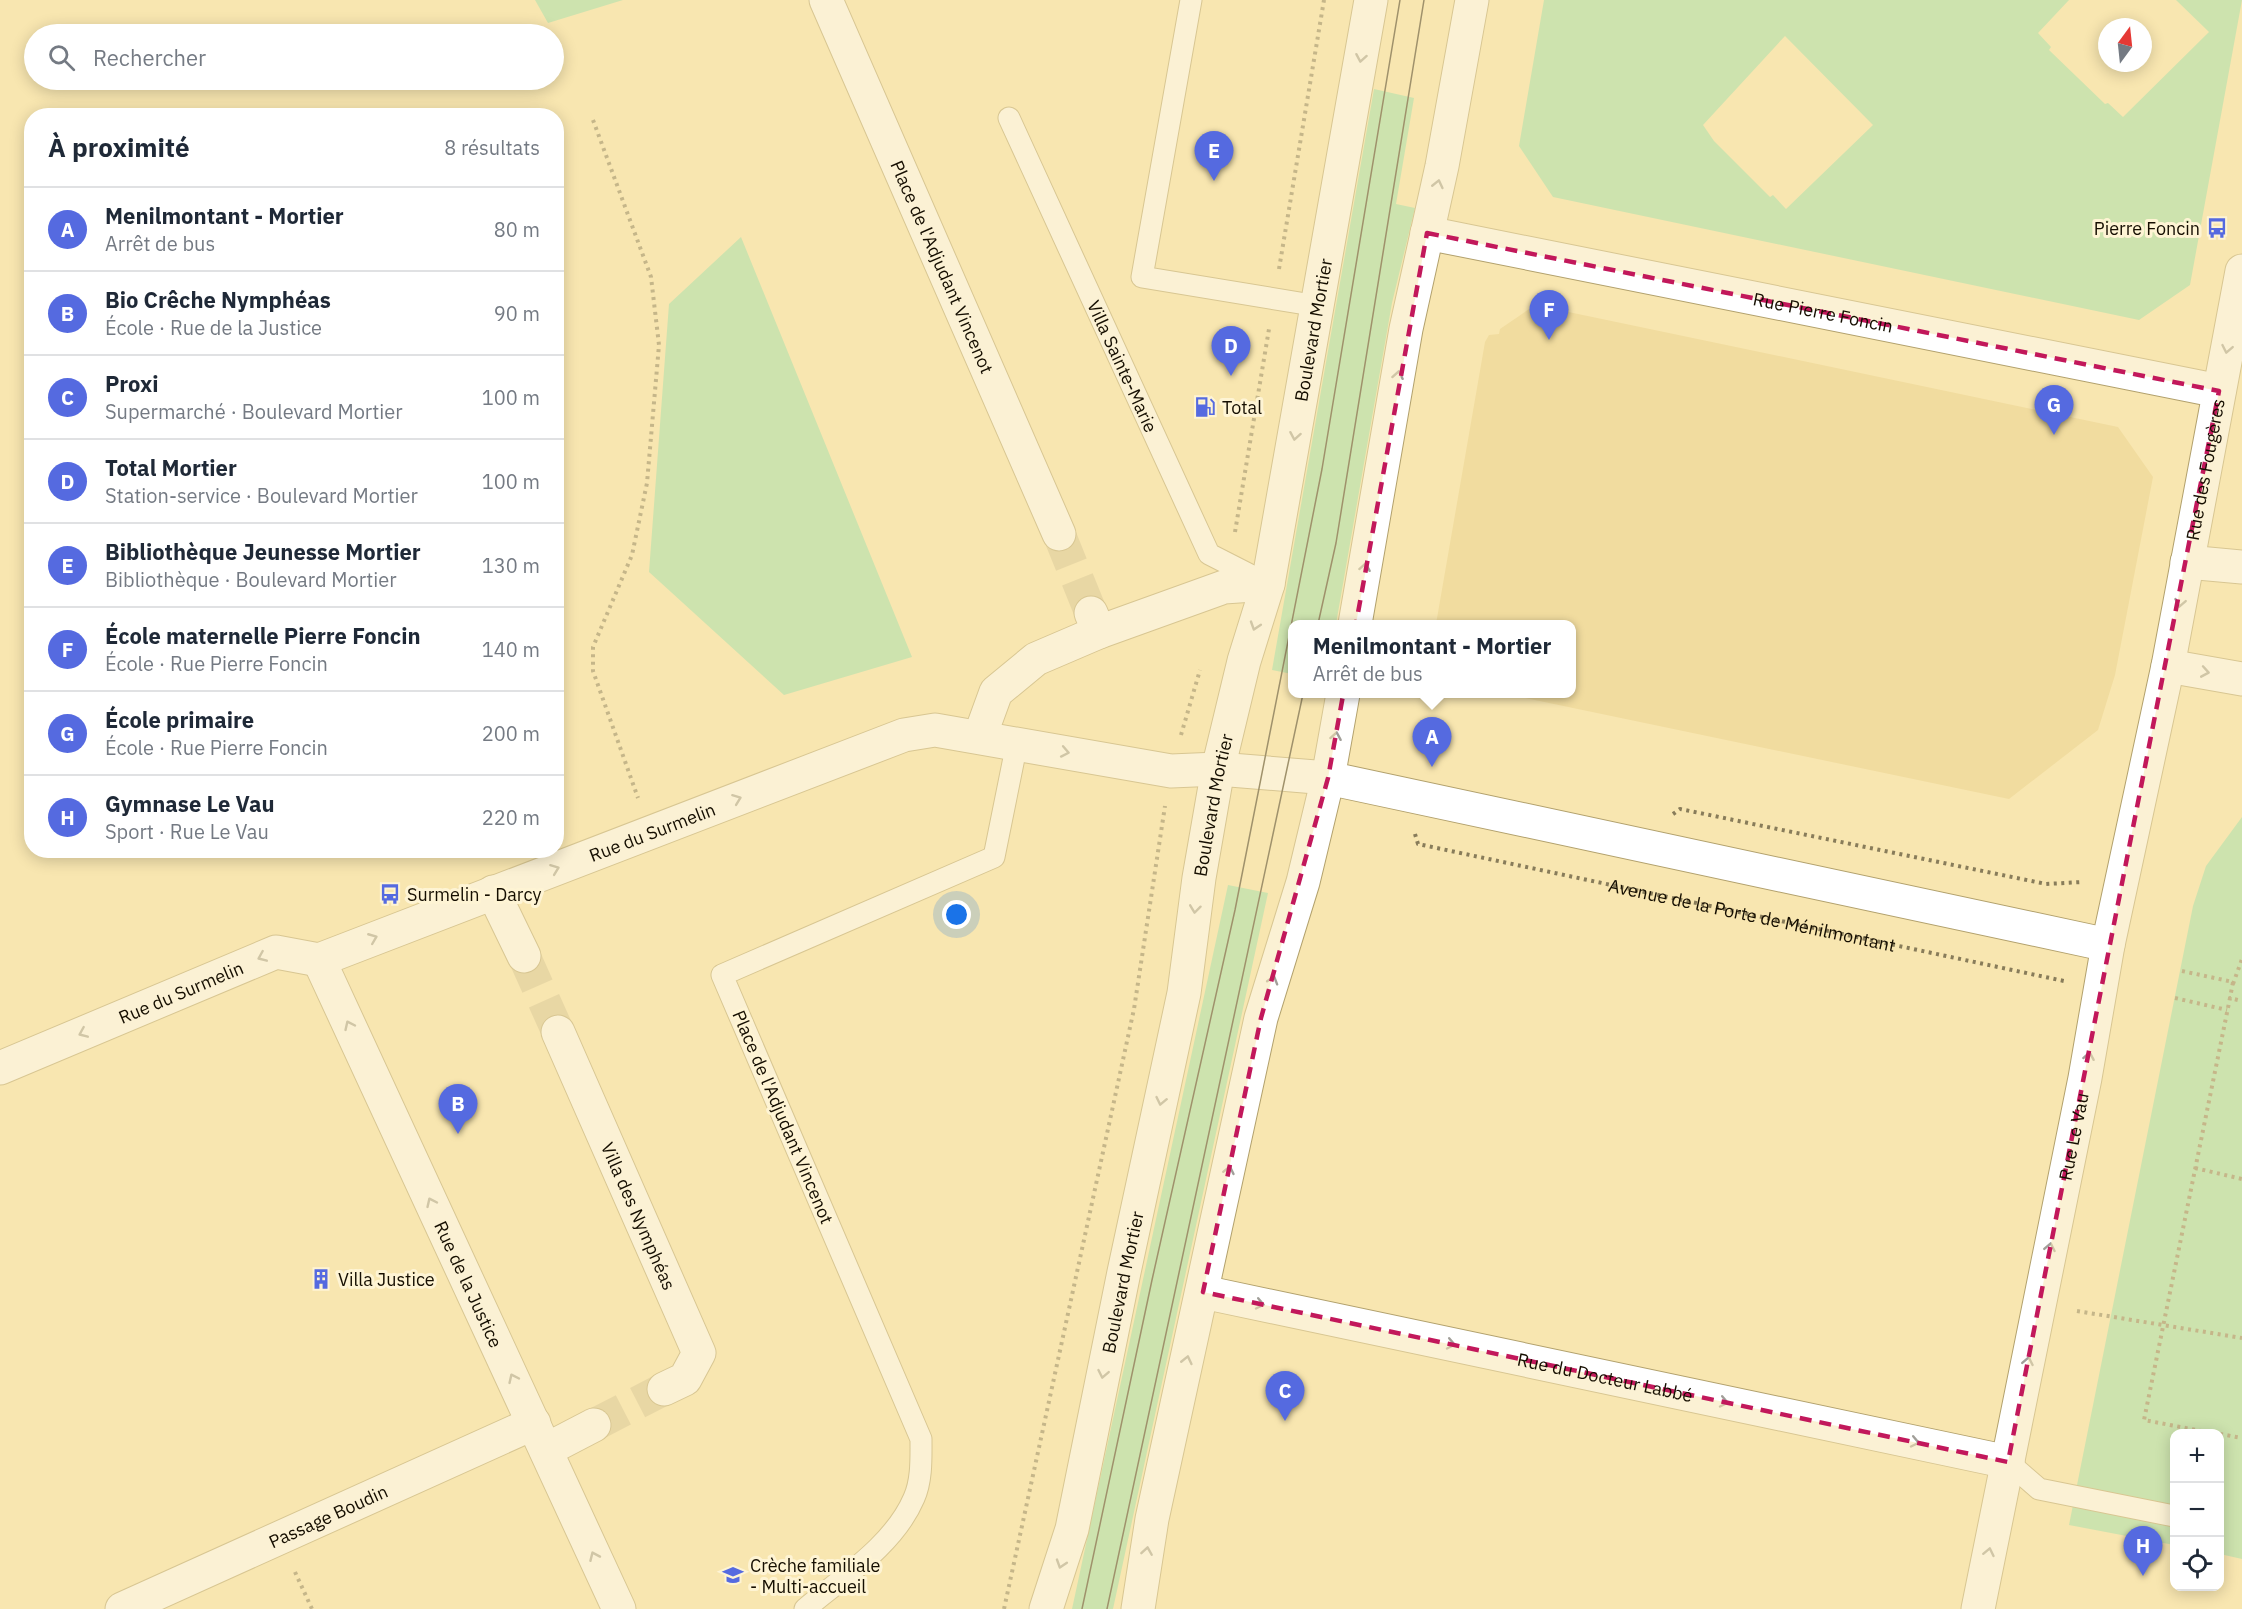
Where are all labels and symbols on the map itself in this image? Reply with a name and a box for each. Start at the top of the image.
north arrow [2098,18,2152,72]
one-way arrow [1356,53,1368,62]
pin: E [1194,132,1234,181]
street label: Place de l'Adjudant Vincenot [886,157,999,377]
one-way arrow [1431,179,1444,189]
bus stop icon: Pierre Foncin [2205,216,2229,240]
place label: Pierre Foncin [2094,217,2200,240]
street label: Boulevard Mortier [1289,256,1337,403]
street label: Rue Pierre Foncin [1751,287,1895,337]
pin: F [1530,290,1568,340]
street label: Villa Sainte-Marie [1083,297,1163,436]
pin: D [1212,326,1250,376]
one-way arrow [2221,344,2234,354]
one-way arrow [1392,370,1404,379]
pin: G [2034,386,2074,435]
fuel station icon: Total [1193,395,1217,419]
place label: Total [1222,396,1262,419]
street label: Rue des Fougères [2180,397,2229,542]
one-way arrow [1289,430,1302,440]
one-way arrow [1358,562,1371,572]
one-way arrow [2174,597,2187,607]
one-way arrow [1250,620,1262,631]
one-way arrow [2200,665,2210,678]
pin: A [1412,718,1452,767]
street label: Boulevard Mortier [1188,731,1238,878]
one-way arrow [1329,731,1341,741]
one-way arrow [1060,745,1070,758]
one-way arrow [731,794,742,806]
street label: Rue du Surmelin [586,797,718,867]
one-way arrow [549,863,560,876]
street label: Avenue de la Porte de Ménilmontant [1607,873,1898,956]
bus stop icon: Surmelin - Darcy [378,882,402,906]
place label: Surmelin - Darcy [407,883,541,906]
your location [942,900,971,929]
one-way arrow [1189,904,1202,914]
one-way arrow [367,933,378,945]
one-way arrow [258,950,269,962]
street label: Rue du Surmelin [115,956,247,1029]
one-way arrow [1266,975,1278,986]
street label: Place de l'Adjudant Vincenot [727,1007,839,1227]
one-way arrow [344,1020,356,1031]
one-way arrow [78,1026,89,1038]
one-way arrow [2082,1051,2095,1061]
pin: B [438,1084,478,1134]
street label: Rue Le Vau [2053,1091,2093,1182]
one-way arrow [1155,1096,1168,1106]
street label: Villa des Nymphéas [596,1139,681,1293]
one-way arrow [1222,1165,1235,1175]
one-way arrow [427,1197,439,1208]
street label: Boulevard Mortier [1096,1208,1148,1355]
street label: Rue de la Justice [430,1217,508,1351]
one-way arrow [2043,1242,2056,1252]
building icon: Villa Justice [309,1267,333,1291]
place label: Villa Justice [338,1268,435,1291]
one-way arrow [1255,1297,1265,1310]
one-way arrow [1446,1337,1456,1350]
street label: Rue du Docteur Labbé [1515,1347,1695,1407]
one-way arrow [1180,1356,1193,1366]
one-way arrow [2021,1356,2034,1366]
one-way arrow [1097,1369,1110,1379]
pin: C [1266,1372,1304,1421]
one-way arrow [509,1374,521,1385]
one-way arrow [1718,1395,1728,1408]
one-way arrow [1909,1435,1919,1448]
street label: Passage Boudin [265,1479,391,1553]
pin: H [2124,1526,2162,1576]
one-way arrow [1141,1547,1153,1556]
one-way arrow [1982,1547,1995,1557]
one-way arrow [590,1551,602,1562]
place label: Crèche familiale - Multi-accueil [750,1554,881,1598]
one-way arrow [1055,1558,1068,1569]
school or university icon: Crèche familiale - Multi-accueil [721,1563,745,1587]

